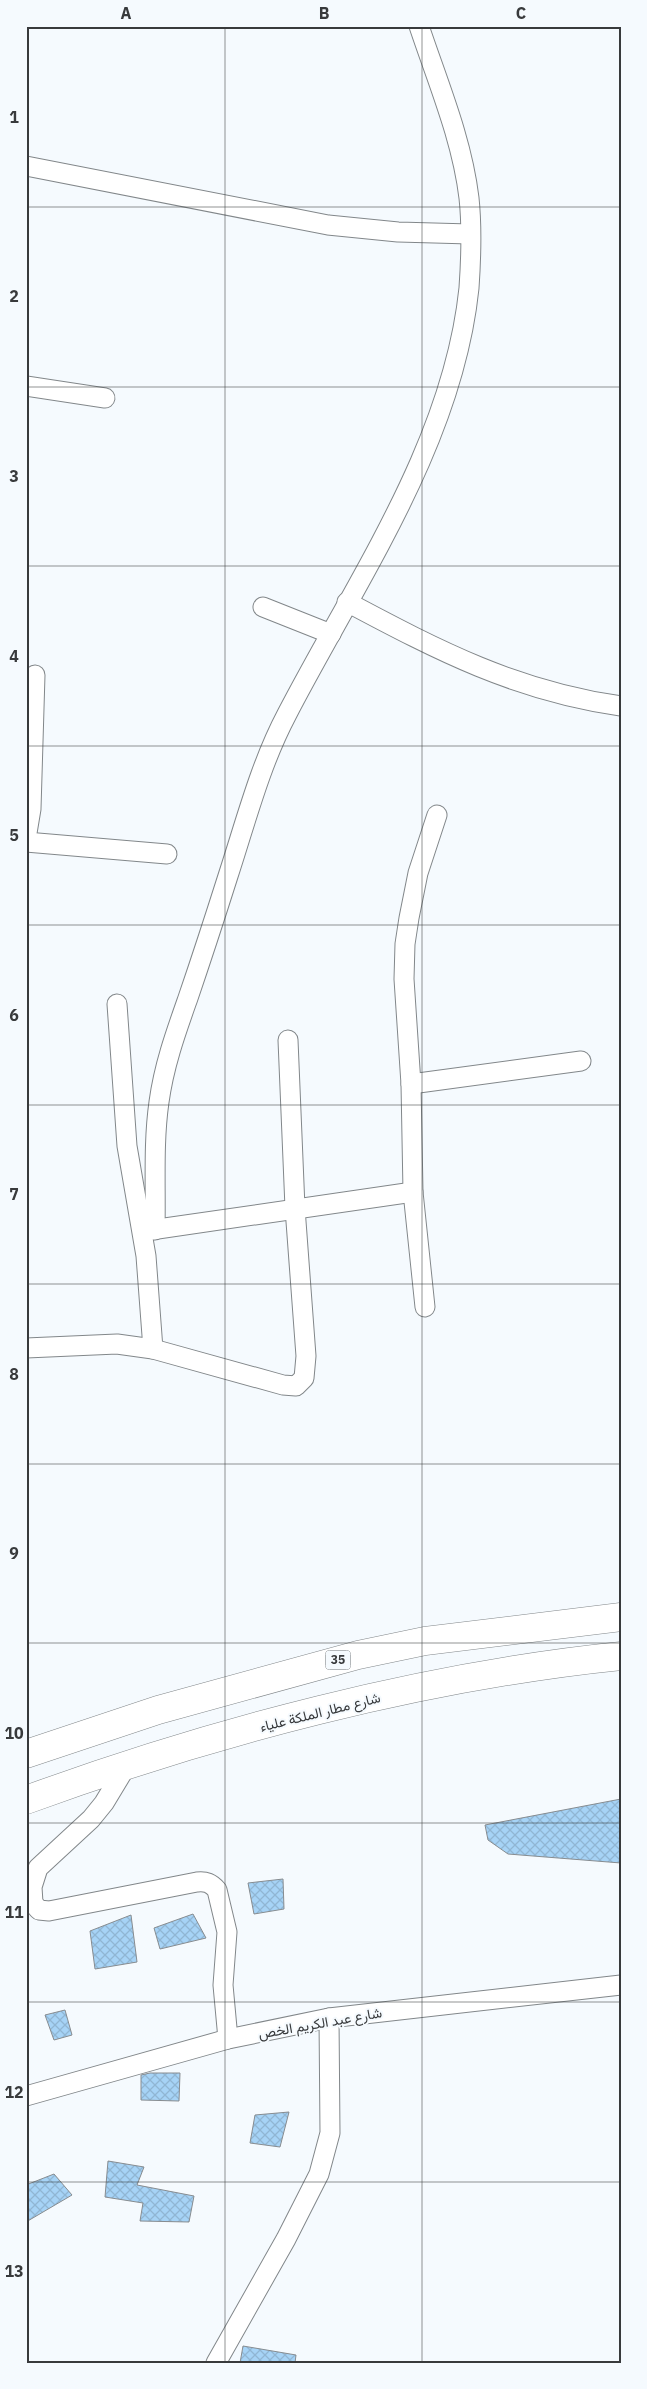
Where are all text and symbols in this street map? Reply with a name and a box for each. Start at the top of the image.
text: A [121,3,132,23]
text: B [319,3,330,23]
text: C [516,3,526,23]
text: 1 [9,107,19,127]
text: 2 [9,286,19,306]
text: 3 [9,466,19,486]
text: 4 [9,646,19,666]
text: 5 [9,825,19,845]
text: 6 [9,1005,19,1025]
text: 7 [9,1184,19,1204]
text: 8 [9,1364,19,1384]
text: 9 [9,1543,19,1563]
road number: 35 [326,1650,350,1670]
street label: شارع مطار الملكة علياء [258,1688,383,1738]
text: 10 [4,1723,24,1743]
text: 11 [4,1902,24,1922]
street label: شارع عبد الكريم الخص [257,2003,384,2045]
text: 12 [4,2082,24,2102]
text: 13 [4,2261,24,2281]

